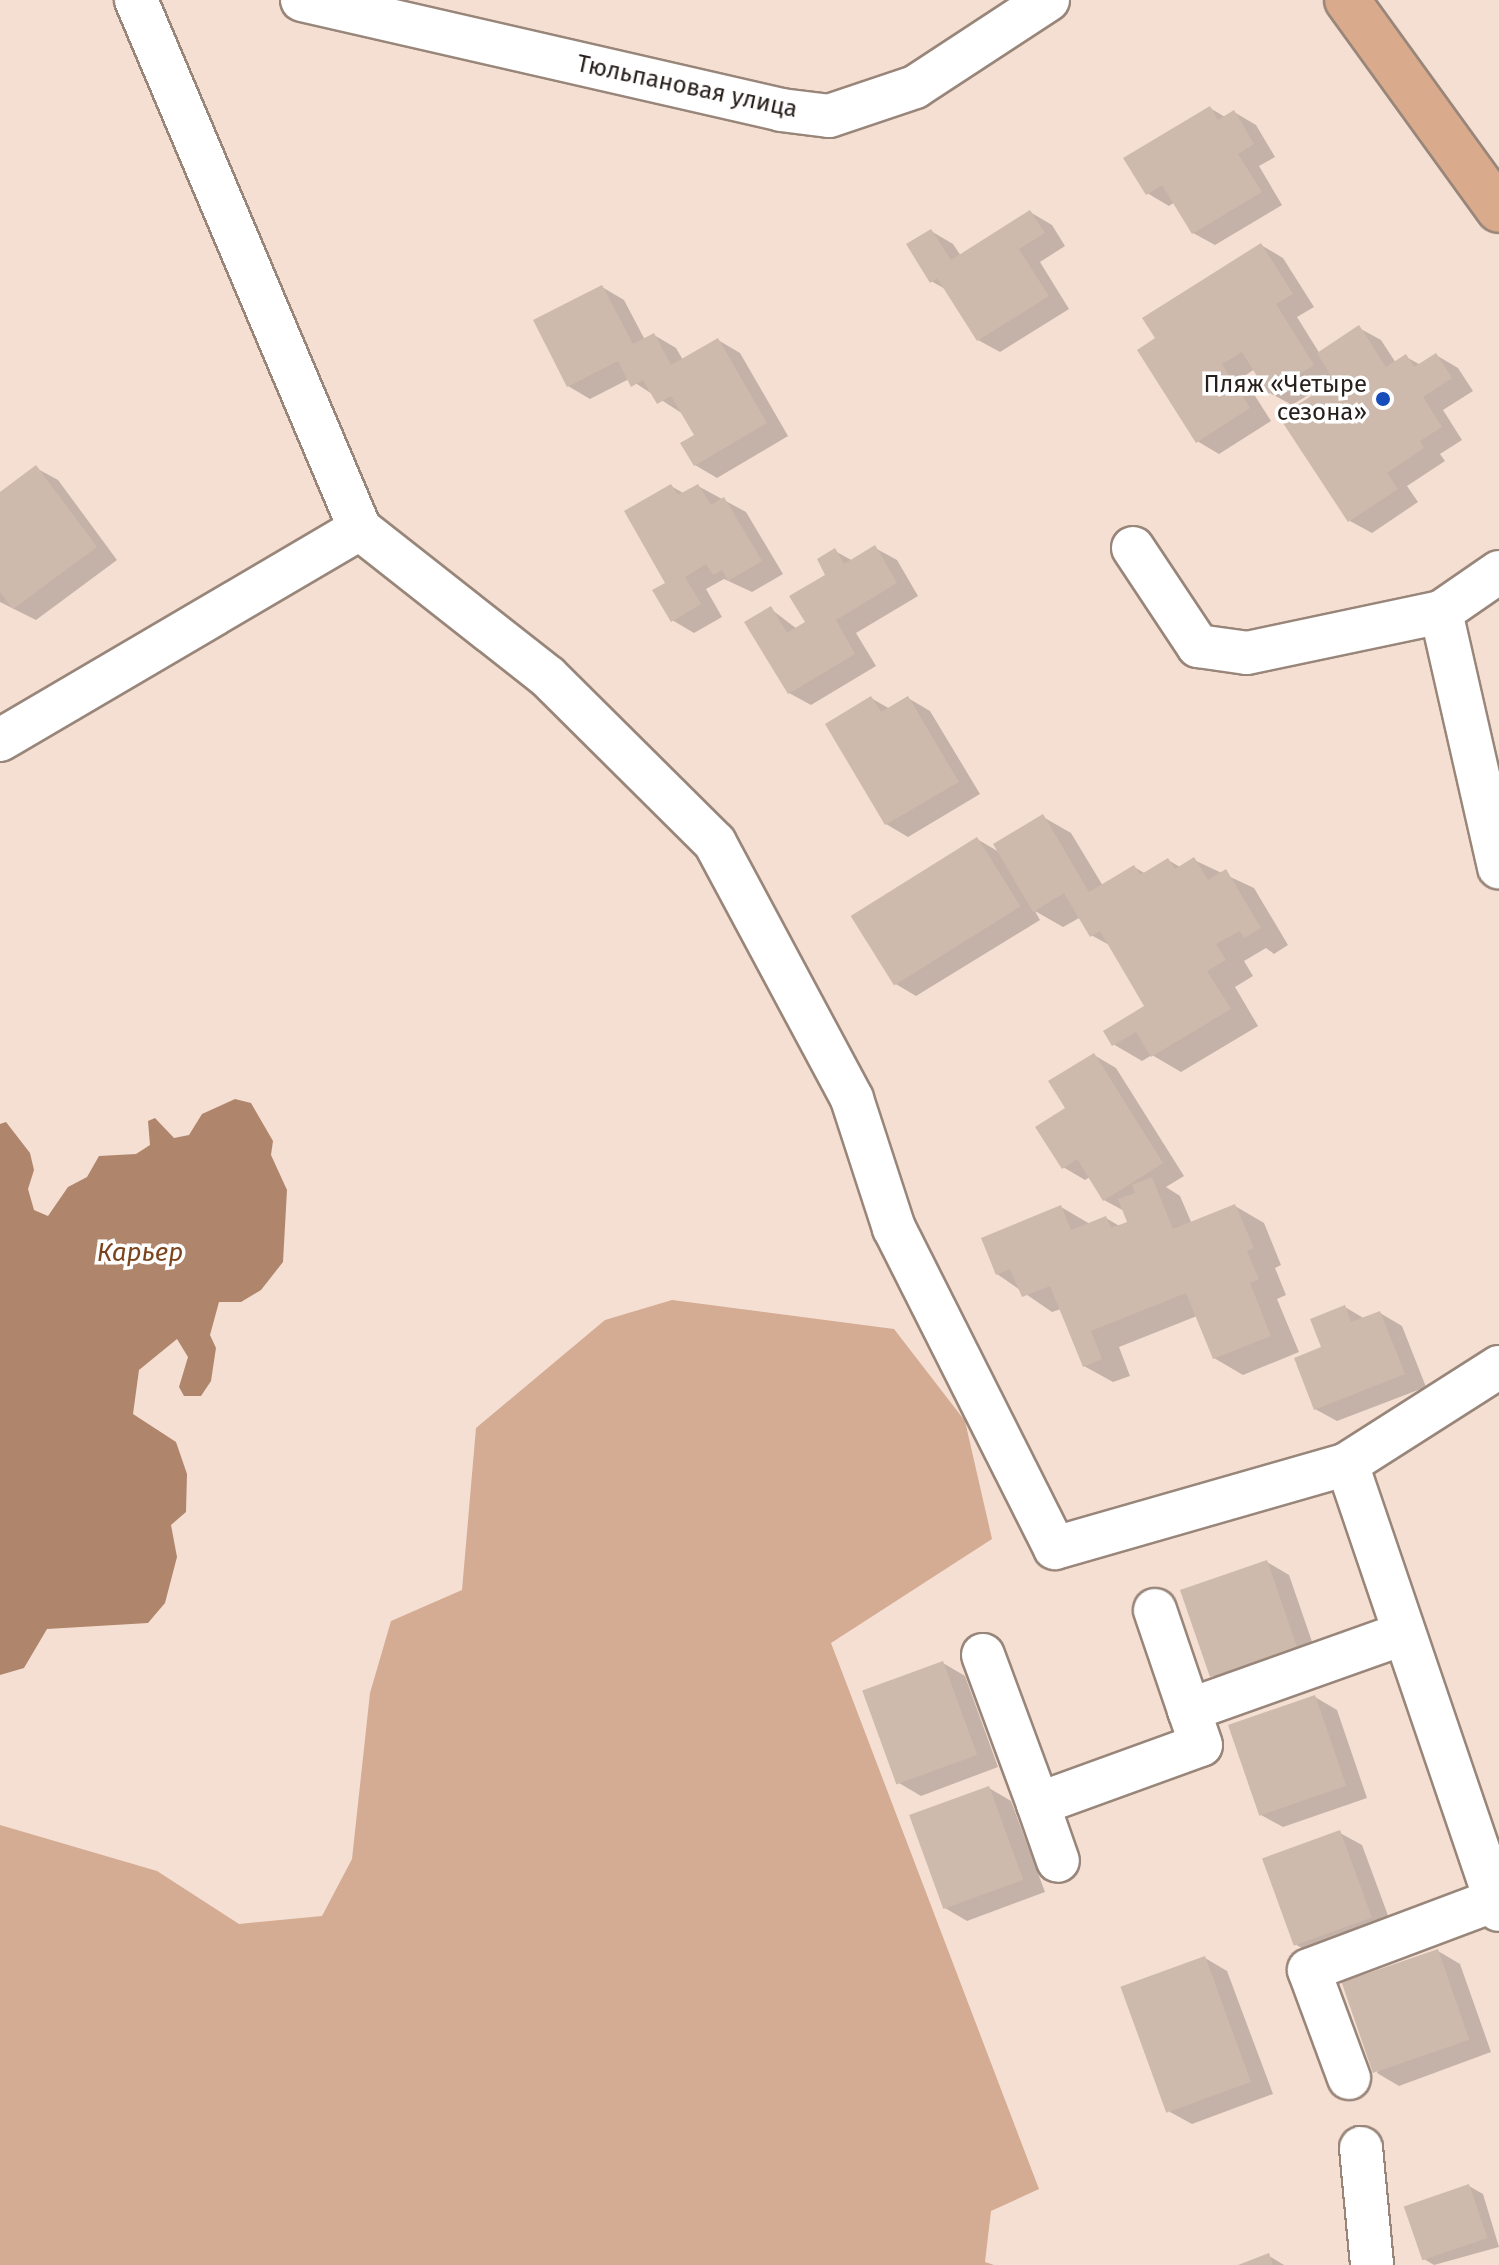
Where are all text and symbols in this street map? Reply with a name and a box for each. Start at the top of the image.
street label: Тюльпановая улица [574,50,800,124]
place label: Пляж «Четыре сезона» [1203,371,1367,427]
marker: Пляж «Четыре сезона» [1374,390,1392,408]
water label: Карьер [97,1237,183,1269]

